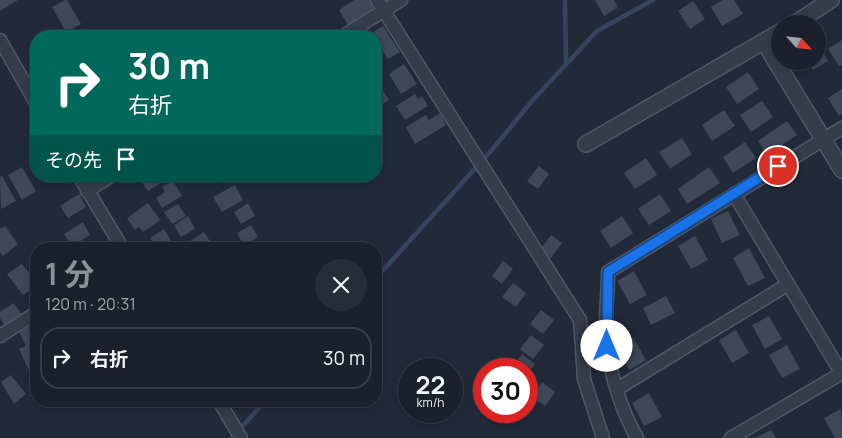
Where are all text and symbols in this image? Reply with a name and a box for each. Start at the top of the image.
north arrow [771,15,826,70]
map controls [771,15,826,70]
text: 30 m [128,42,210,90]
icon: right [45,50,110,115]
text: 右折 [128,90,172,120]
icon: arrive [112,145,140,173]
pin [757,145,799,187]
text: その先 [45,147,102,173]
icon: arrive [764,152,792,180]
text: 1 分 [45,253,94,294]
button: close [315,259,367,311]
text: 120 m · 20:31 [45,293,136,315]
position arrow [580,319,632,371]
icon: right [47,344,75,372]
text: 30 m [323,345,365,371]
text: 右折 [90,346,128,372]
speed limit sign: 30 [473,358,538,423]
text: 22 [416,367,445,402]
text: km/h [417,394,444,411]

